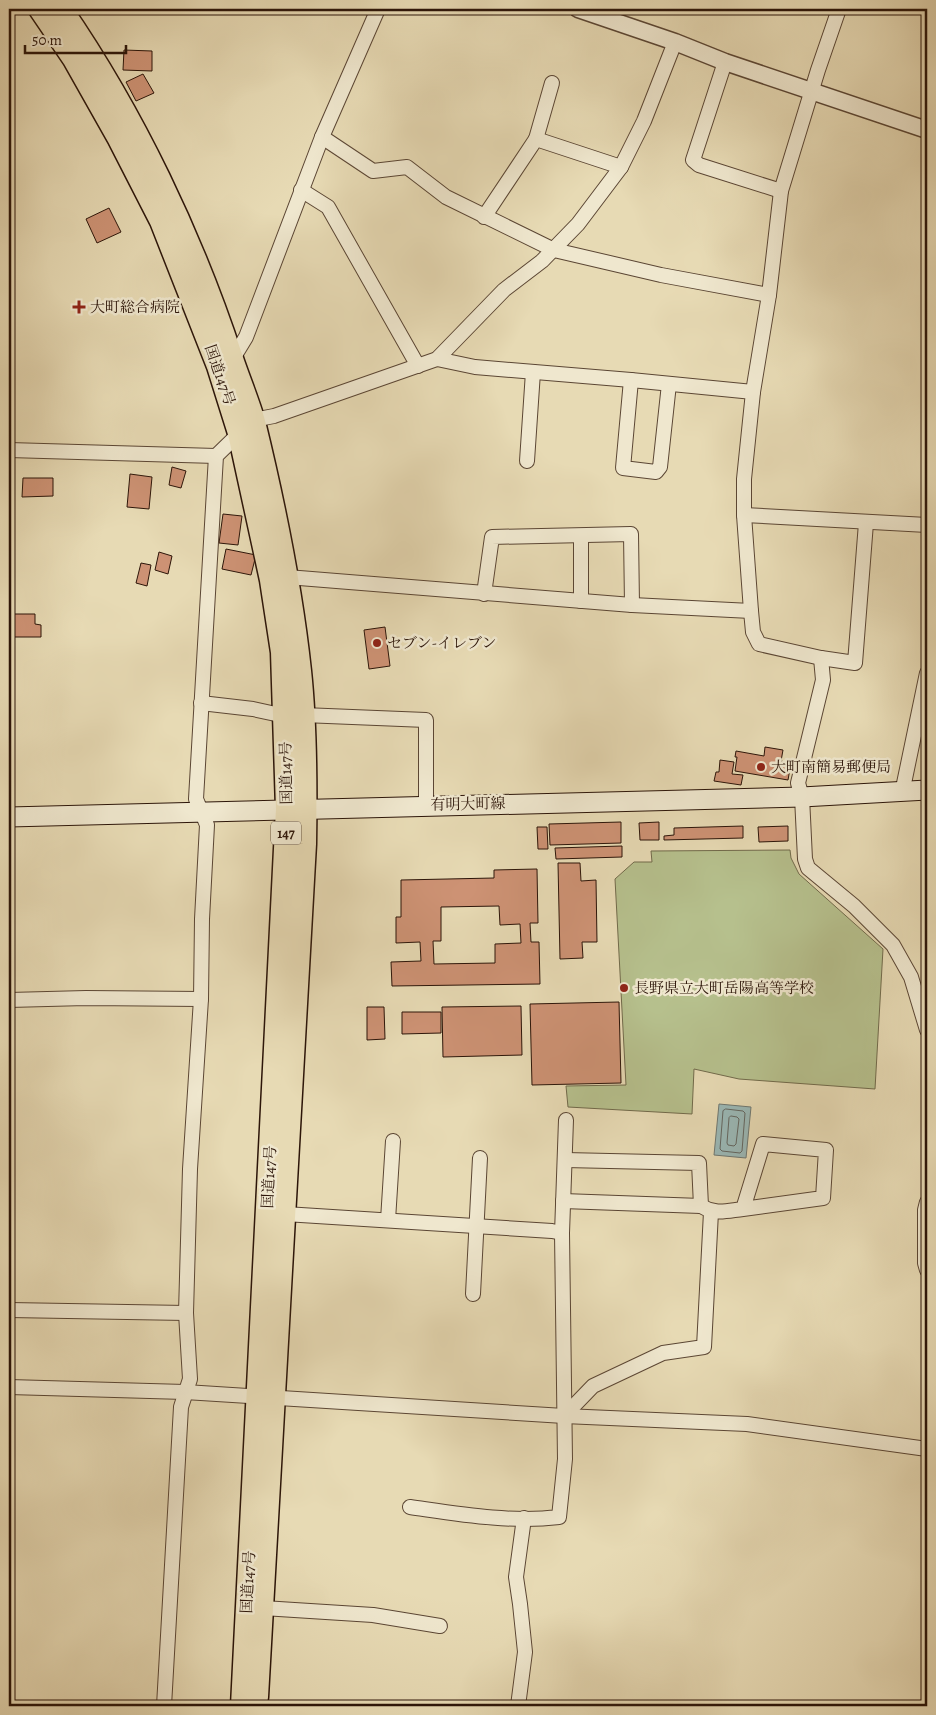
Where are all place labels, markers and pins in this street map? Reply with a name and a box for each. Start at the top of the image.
place label: 大町総合病院 [90,297,180,317]
marker: 大町総合病院 [72,300,86,314]
place label: セブン-イレブン [387,633,497,653]
marker: セブン-イレブン [371,637,383,649]
place label: 大町南簡易郵便局 [771,757,891,777]
marker: 大町南簡易郵便局 [755,761,767,773]
place label: 長野県立大町岳陽高等学校 [634,978,814,998]
marker: 長野県立大町岳陽高等学校 [618,982,630,994]

